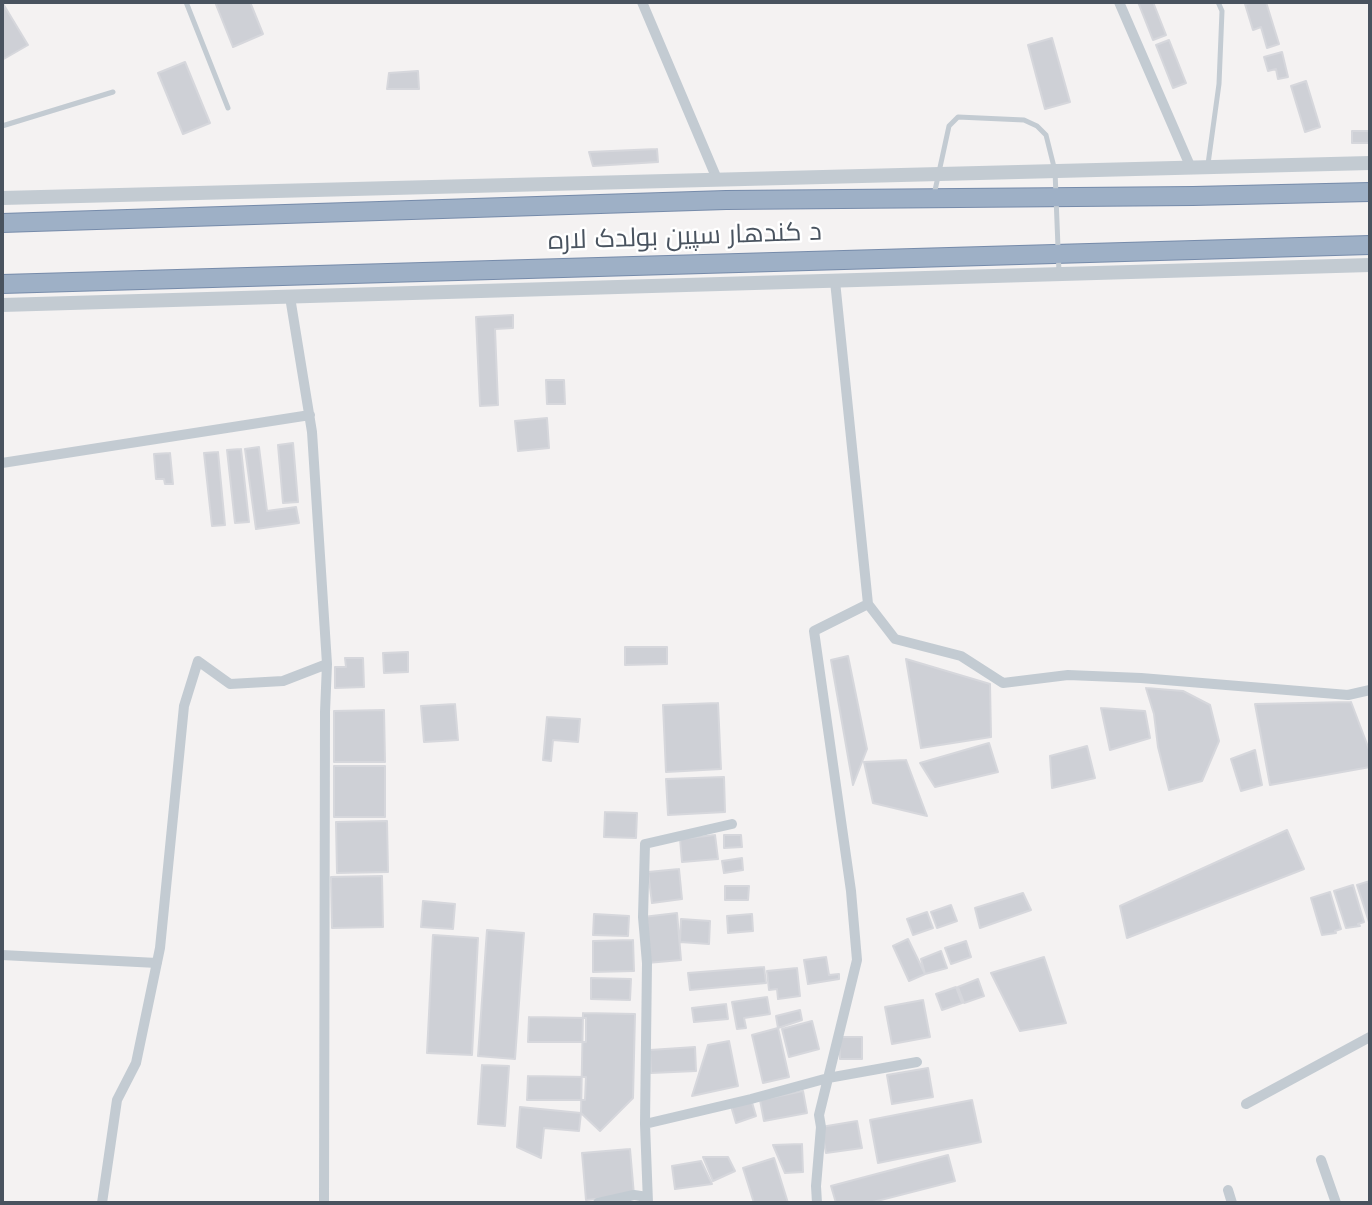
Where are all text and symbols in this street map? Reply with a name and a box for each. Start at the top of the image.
street label: د کندهار سپین بولدک لاره [548,218,822,258]

